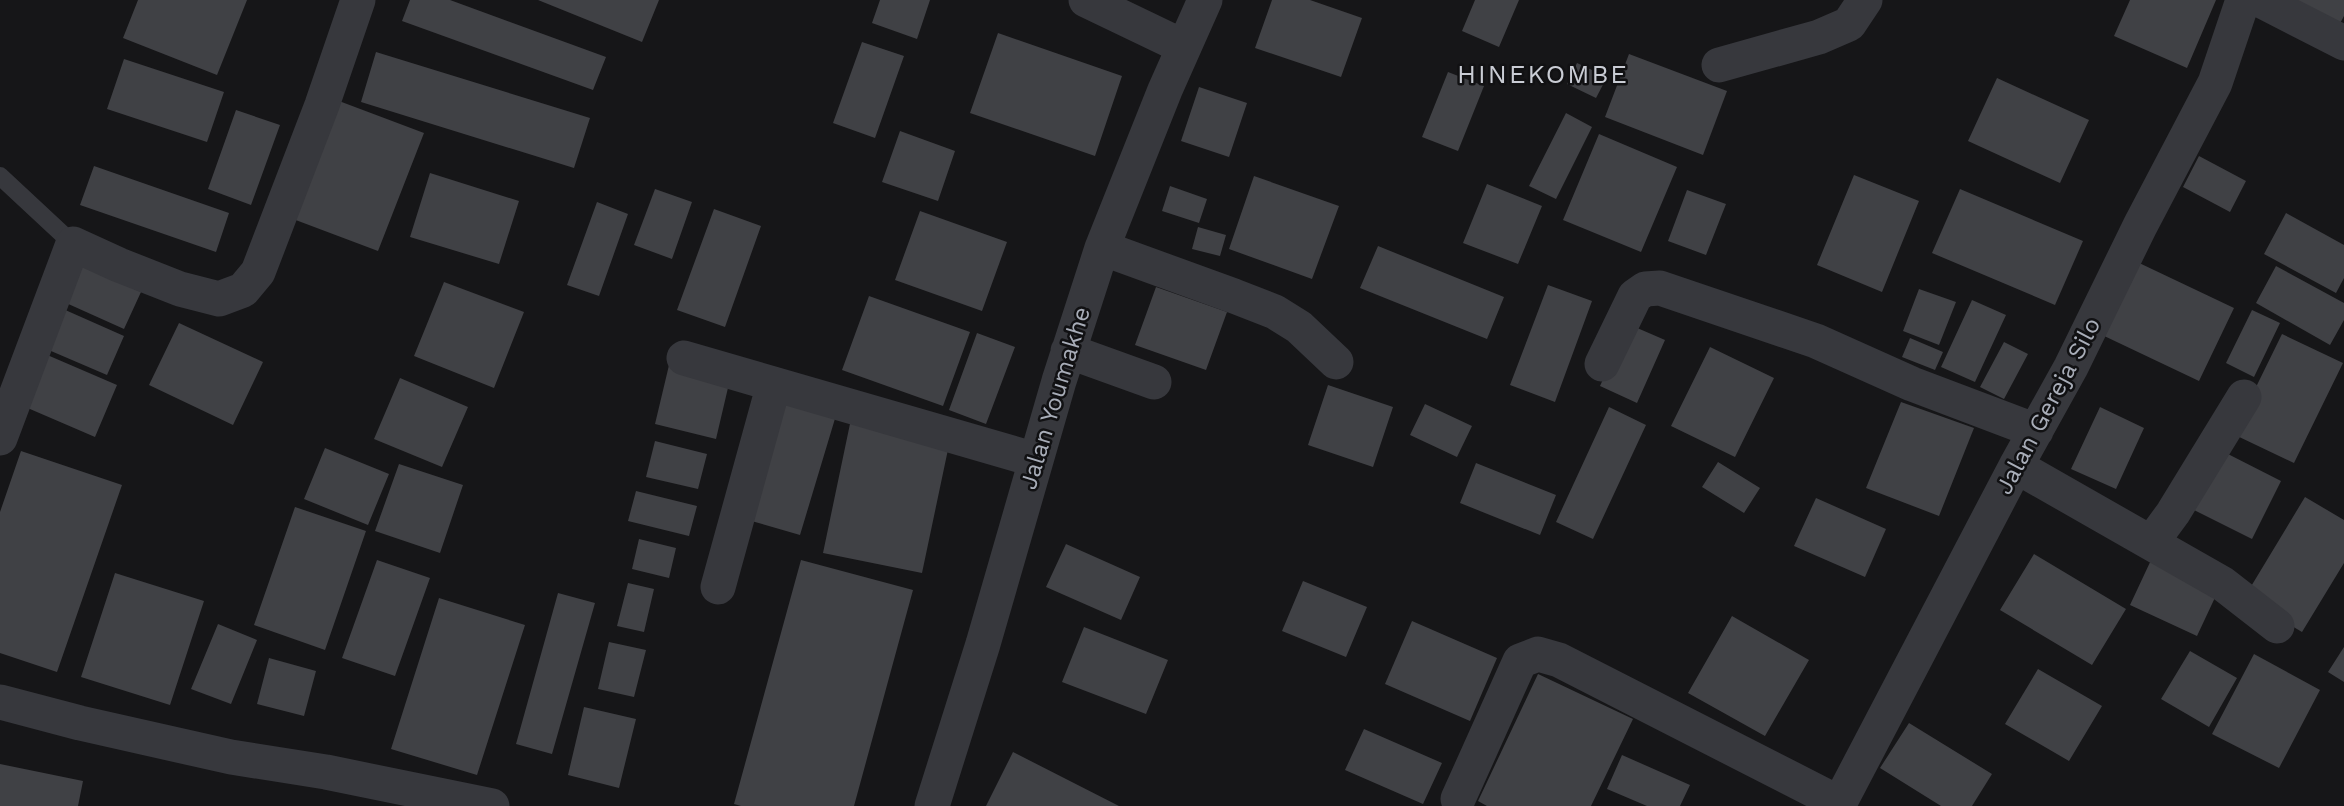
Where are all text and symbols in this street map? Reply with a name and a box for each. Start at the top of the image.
district label: HINEKOMBE [1457,59,1629,89]
street label: Jalan Youmakhe [1014,303,1096,493]
street label: Jalan Gereja Silo [1990,313,2106,499]

